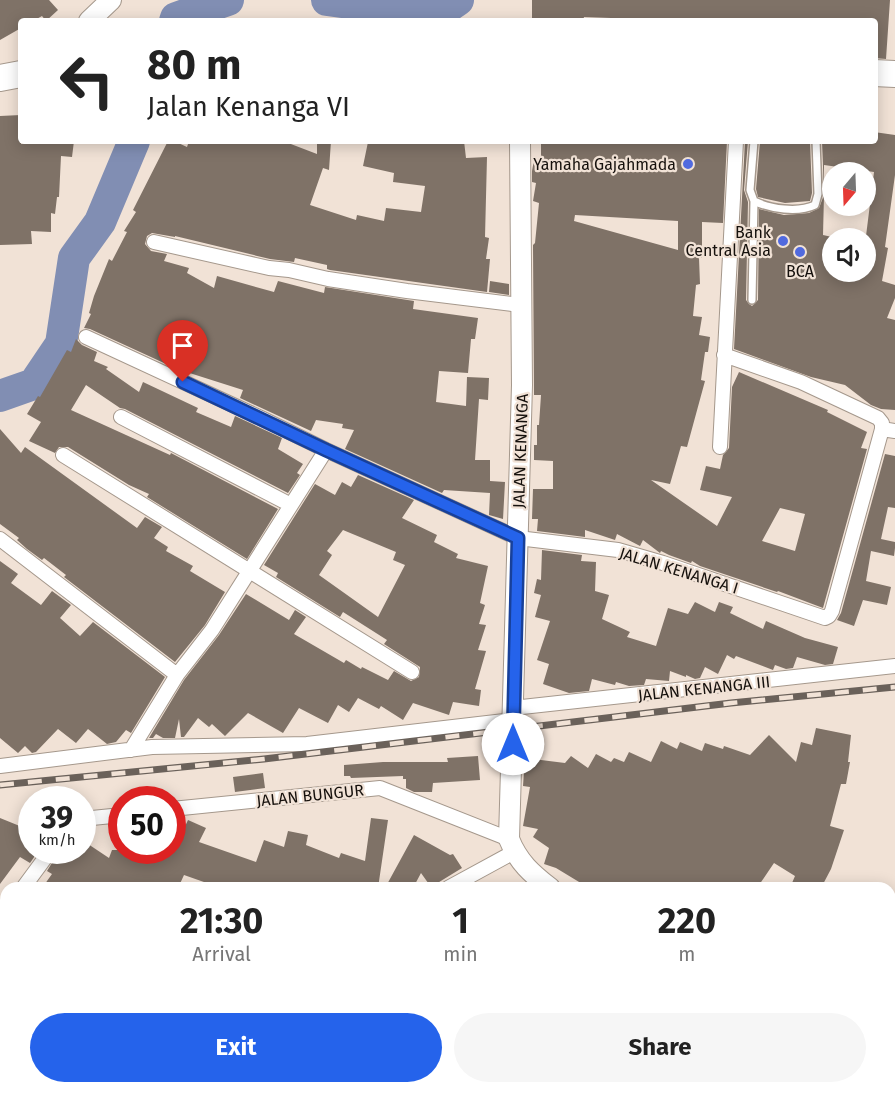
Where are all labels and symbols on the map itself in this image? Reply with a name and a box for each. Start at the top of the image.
place label: Yamaha Gajahmada [533,155,676,174]
marker: Yamaha Gajahmada [681,157,695,171]
north arrow [822,162,876,216]
place label: Bank Central Asia [686,223,772,260]
marker: Bank Central Asia [776,234,790,248]
marker: BCA [793,245,807,259]
place label: BCA [786,262,815,281]
pin [157,320,208,382]
street label: JALAN KENANGA [509,393,532,509]
street label: JALAN KENANGA I [617,543,741,598]
street label: JALAN KENANGA III [637,672,771,705]
position arrow [481,712,545,776]
street label: JALAN BUNGUR [255,780,365,811]
speed limit sign: 50 [108,786,186,864]

